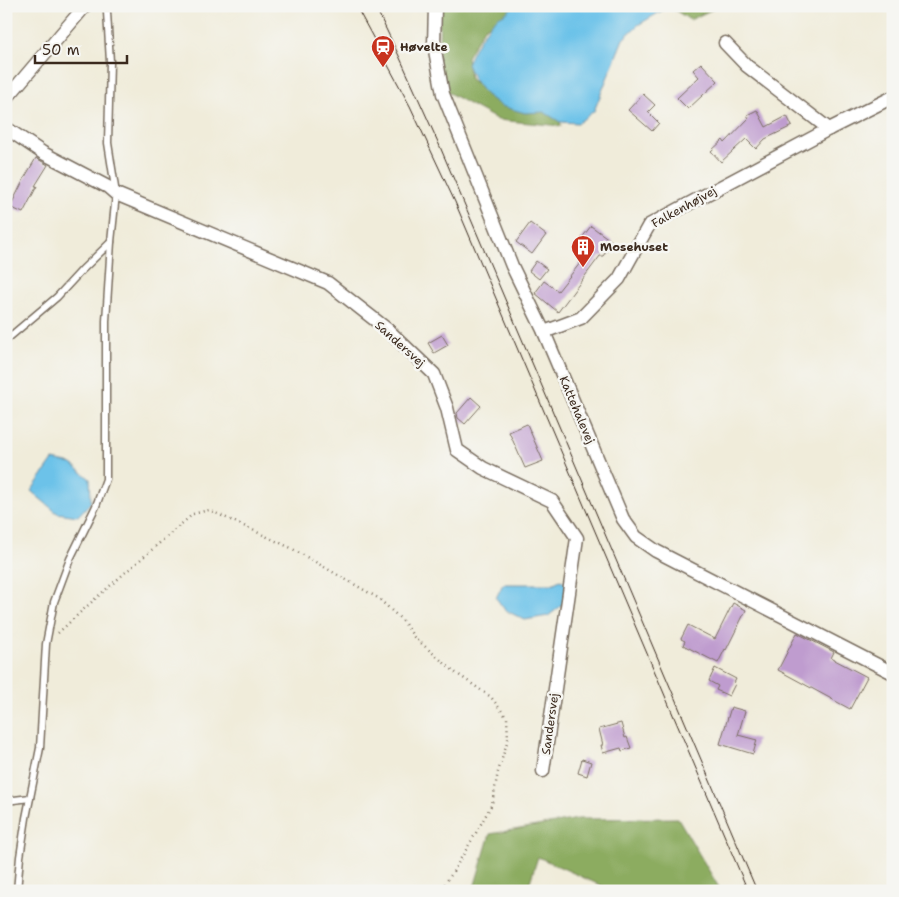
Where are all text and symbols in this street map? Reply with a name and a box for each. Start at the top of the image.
scale bar [35,32,128,64]
station icon: Høvelte [370,34,396,68]
place label: Høvelte [400,39,448,55]
text: 50 m [42,40,80,60]
street label: Falkenhøjvej [649,183,719,231]
building icon: Mosehuset [570,234,596,268]
place label: Mosehuset [600,239,668,255]
street label: Sandersvej [372,317,428,371]
street label: Kattehalevej [556,374,598,446]
street label: Sandersvej [538,692,562,756]

